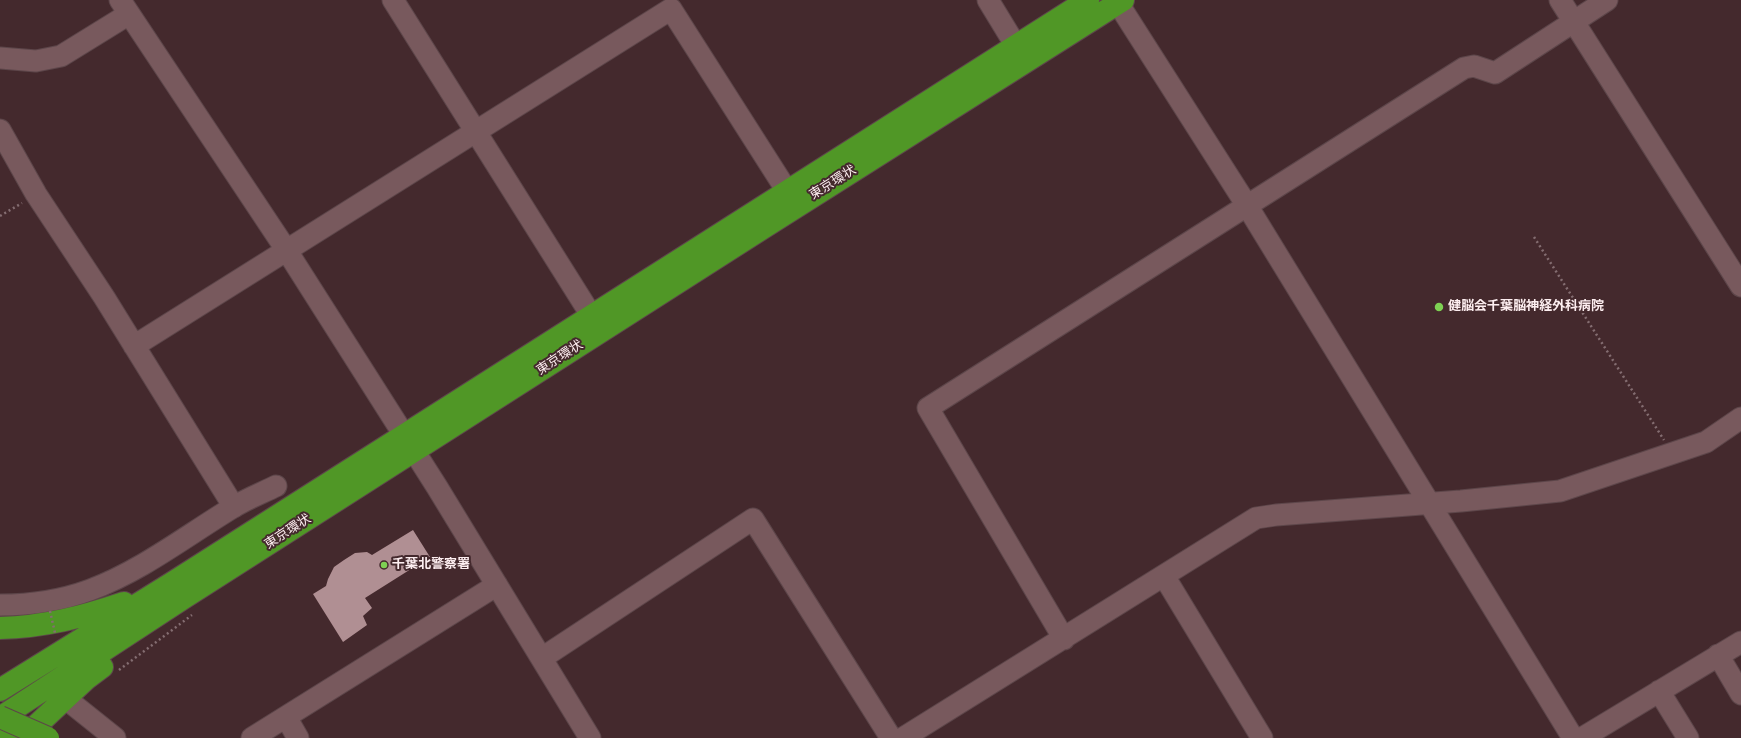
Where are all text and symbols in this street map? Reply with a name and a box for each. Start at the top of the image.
street label: 東京環状 [807,163,859,203]
place label: 健脳会千葉脳神経外科病院 [1448,299,1604,315]
marker: 健脳会千葉脳神経外科病院 [1433,301,1445,313]
street label: 東京環状 [534,337,586,379]
street label: 東京環状 [262,511,314,553]
place label: 千葉北警察署 [392,557,470,573]
marker: 千葉北警察署 [379,560,389,570]

